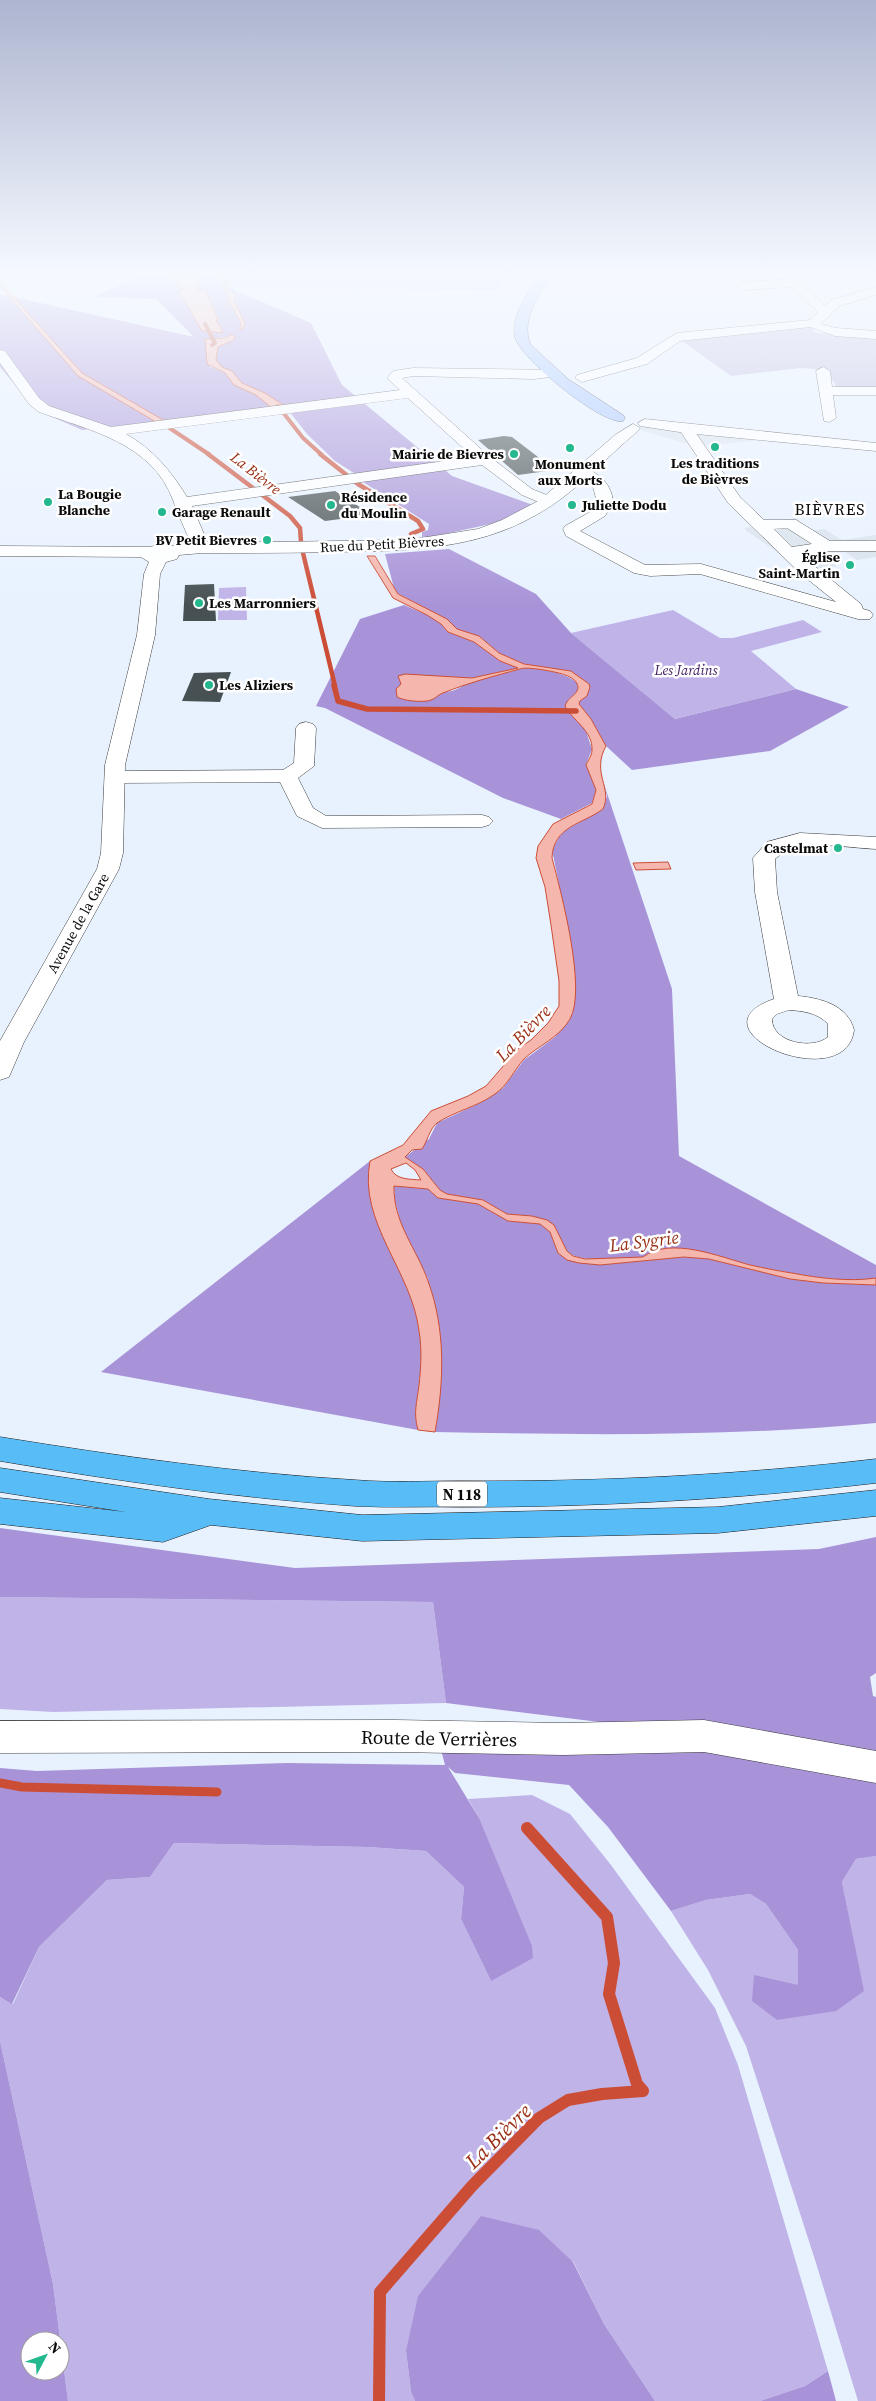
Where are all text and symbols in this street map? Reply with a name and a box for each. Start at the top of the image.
marker: Les traditions de Bièvres [709,441,721,453]
marker: Monument aux Morts [564,442,576,454]
place label: Mairie de Bievres [392,444,505,464]
water label: La Bièvre [226,446,286,499]
marker: Mairie de Bievres [508,448,520,460]
place label: Les traditions de Bièvres [671,453,760,489]
place label: Monument aux Morts [535,454,606,490]
place label: La Bougie Blanche [58,484,122,520]
place label: Résidence du Moulin [341,487,407,523]
place label: Juliette Dodu [581,495,667,515]
marker: La Bougie Blanche [42,496,54,508]
district label: BIÈVRES [794,498,866,520]
marker: Résidence du Moulin [325,499,337,511]
marker: Juliette Dodu [566,499,578,511]
place label: Garage Renault [172,502,271,522]
marker: Garage Renault [156,506,168,518]
place label: BV Petit Bievres [155,530,258,550]
street label: Rue du Petit Bièvres [319,531,445,557]
marker: BV Petit Bievres [261,534,273,546]
place label: Église Saint-Martin [758,547,840,583]
marker: Église Saint-Martin [844,559,856,571]
place label: Les Marronniers [209,593,316,613]
marker: Les Marronniers [193,597,205,609]
park label: Les Jardins [653,660,718,680]
place label: Les Aliziers [219,675,294,695]
marker: Les Aliziers [203,679,215,691]
place label: Castelmat [764,838,829,858]
marker: Castelmat [832,842,844,854]
street label: Avenue de la Gare [42,869,114,977]
water label: La Bièvre [489,999,557,1068]
water label: La Sygrie [607,1224,681,1258]
road number: N 118 [437,1482,487,1506]
street label: Route de Verrières [361,1724,517,1752]
water label: La Bièvre [458,2097,538,2176]
north arrow [20,2331,70,2381]
text: N [44,2337,66,2358]

